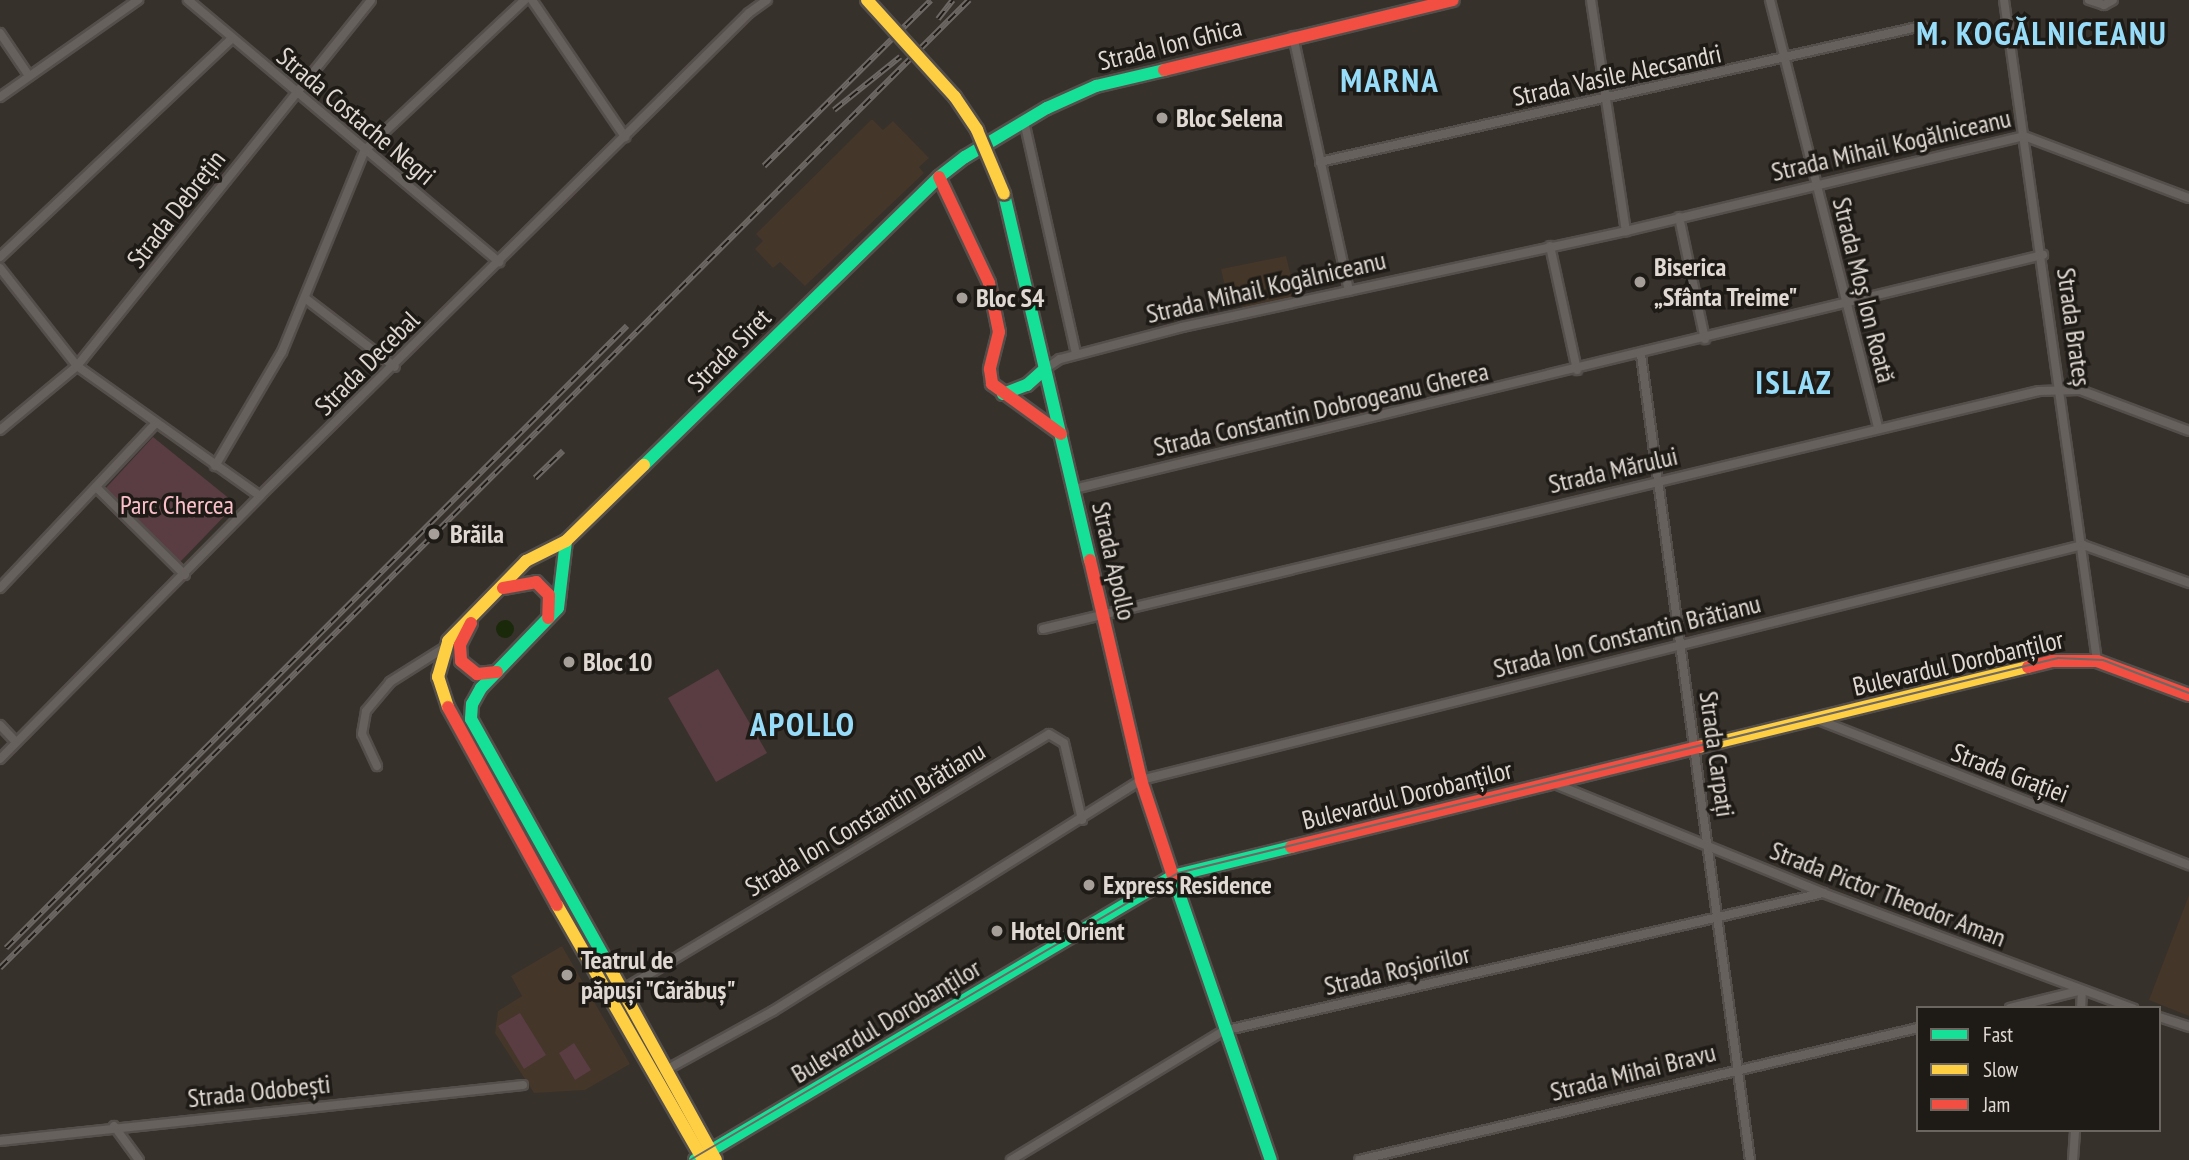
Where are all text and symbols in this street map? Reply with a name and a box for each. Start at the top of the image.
street label: Strada Ion Ghica [1095,11,1245,77]
district label: M. KOGĂLNICEANU [1917,13,2167,53]
street label: Strada Vasile Alecsandri [1509,38,1725,112]
street label: Strada Costache Negri [270,41,442,191]
district label: MARNA [1341,60,1439,100]
place label: Bloc Selena [1176,102,1283,134]
street label: Strada Mihail Kogălniceanu [1768,102,2014,188]
marker: Bloc Selena [1154,110,1170,126]
street label: Strada Debrețin [120,144,232,274]
street label: Strada Moș Ion Roată [1826,194,1902,386]
street label: Strada Mihail Kogălniceanu [1143,244,1389,330]
place label: Biserica „Sfânta Treime" [1654,251,1798,312]
street label: Strada Brateș [2050,266,2098,388]
marker: Biserica „Sfânta Treime" [1632,274,1648,290]
place label: Bloc S4 [976,282,1045,314]
marker: Bloc S4 [954,290,970,306]
street label: Strada Siret [681,302,777,398]
street label: Strada Decebal [308,304,426,422]
street label: Strada Constantin Dobrogeanu Gherea [1151,355,1491,463]
district label: ISLAZ [1756,362,1832,402]
street label: Strada Mărului [1546,440,1680,500]
park label: Parc Chercea [120,489,234,521]
street label: Strada Apollo [1085,498,1143,624]
place label: Brăila [450,518,504,550]
marker: Brăila [424,524,444,544]
street label: Strada Ion Constantin Brătianu [1490,588,1764,684]
street label: Bulevardul Dorobanților [1850,624,2066,702]
place label: Bloc 10 [583,646,653,678]
marker: Bloc 10 [561,654,577,670]
street label: Strada Carpați [1693,689,1741,819]
district label: APOLLO [751,704,855,744]
street label: Strada Ion Constantin Brătianu [739,735,991,903]
street label: Strada Grației [1947,736,2073,810]
street label: Bulevardul Dorobanților [1299,754,1515,836]
street label: Strada Pictor Theodor Aman [1765,834,2011,954]
place label: Express Residence [1103,869,1272,901]
marker: Express Residence [1081,877,1097,893]
place label: Hotel Orient [1011,915,1125,947]
marker: Hotel Orient [989,923,1005,939]
street label: Strada Roșiorilor [1321,938,1473,1002]
place label: Teatrul de păpuși "Cărăbuș" [581,944,737,1006]
street label: Bulevardul Dorobanților [786,952,986,1090]
marker: Teatrul de păpuși "Cărăbuș" [559,967,575,983]
legend [1916,1006,2161,1132]
text: Fast [1983,1021,2013,1048]
street label: Strada Mihai Bravu [1547,1036,1719,1108]
text: Slow [1983,1056,2018,1083]
street label: Strada Odobești [186,1068,332,1114]
text: Jam [1983,1091,2010,1118]

